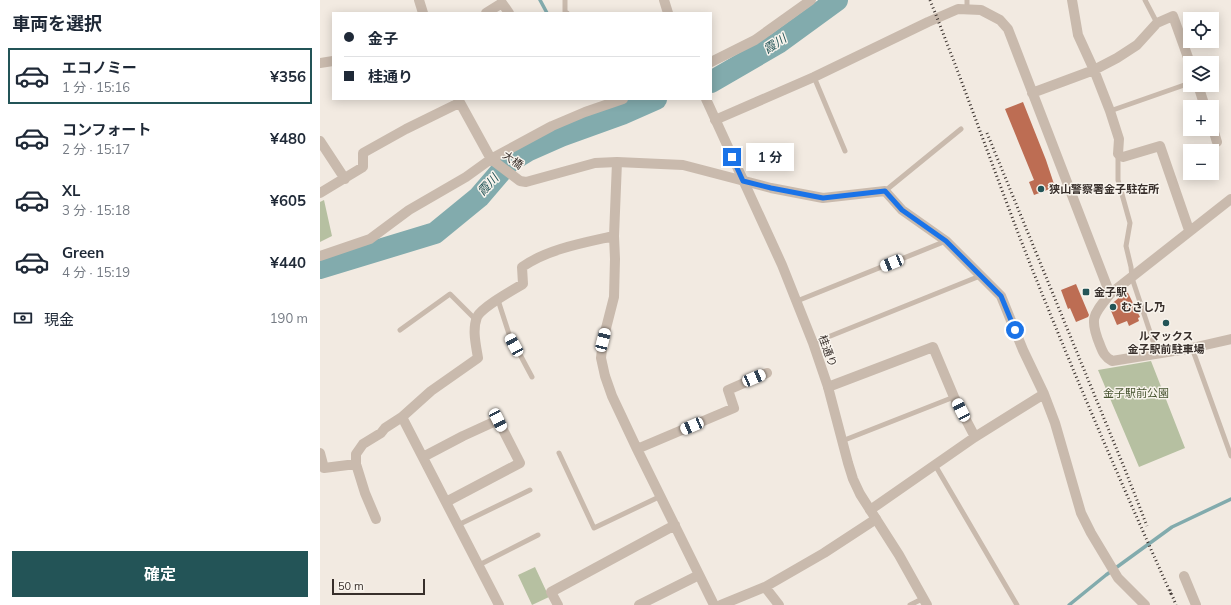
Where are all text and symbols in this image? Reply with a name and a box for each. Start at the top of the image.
text: 車両を選択 [12,12,102,35]
map controls [1183,12,1219,180]
button: locate [1183,12,1219,48]
text: 金子 [368,29,398,48]
water label: 霞川 [761,30,791,56]
button: layers [1183,56,1219,92]
icon: car [14,58,50,94]
text: エコノミー [62,58,137,77]
text: ¥356 [270,67,306,86]
text: 桂通り [368,67,413,86]
text: 1 分 · 15:16 [62,79,130,95]
button: + [1183,100,1219,136]
icon: car [14,120,50,156]
text: コンフォート [62,120,152,139]
text: ¥480 [270,129,306,148]
text: 2 分 · 15:17 [62,141,130,157]
callout: 1 分 [746,143,794,171]
button: − [1183,144,1219,180]
street label: 大橋 [500,148,526,172]
route end [723,148,741,166]
text: 1 分 [758,149,782,165]
water label: 霞川 [474,169,503,199]
text: XL [62,181,80,200]
icon: car [14,182,50,218]
place label: 狭山警察署金子駐在所 [1049,182,1159,196]
marker: 狭山警察署金子駐在所 [1036,184,1046,194]
text: ¥605 [270,191,306,210]
text: 3 分 · 15:18 [62,202,130,218]
text: Green [62,243,104,262]
icon: car [14,244,50,280]
text: ¥440 [270,253,306,272]
car [879,253,905,273]
text: 4 分 · 15:19 [62,264,130,280]
place label: 金子駅 [1094,285,1127,299]
marker: 金子駅 [1081,287,1091,297]
place label: むさし乃 [1121,300,1165,314]
marker: むさし乃 [1108,302,1118,312]
icon: cash [12,307,34,329]
text: 現金 [44,310,74,329]
text: 190 m [270,310,308,326]
marker: ルマックス 金子駅前駐車場 [1161,318,1171,328]
route start [1006,321,1024,339]
car [594,327,612,353]
place label: ルマックス 金子駅前駐車場 [1128,329,1205,356]
car [503,332,525,358]
street label: 桂通り [816,333,840,369]
car [741,368,767,388]
park label: 金子駅前公園 [1103,386,1169,400]
car [950,397,972,423]
car [487,407,509,433]
car [679,416,705,436]
button: 確定 [12,551,308,597]
scale bar [332,577,425,596]
text: 50 m [338,579,364,593]

